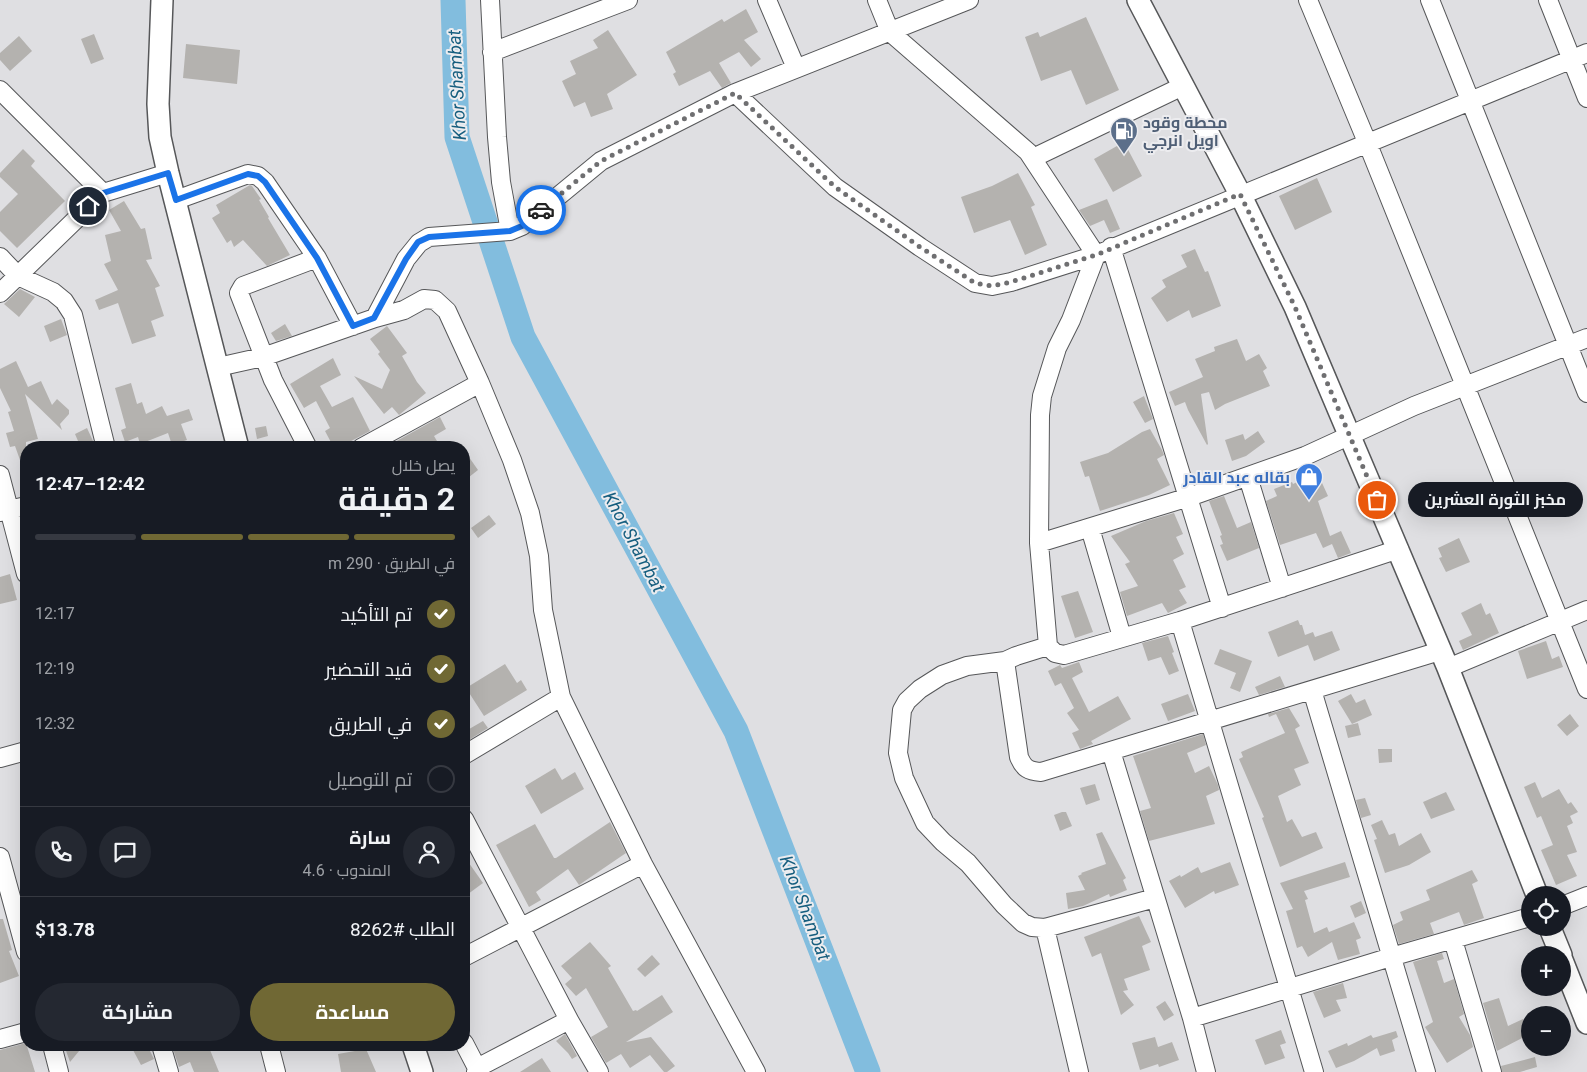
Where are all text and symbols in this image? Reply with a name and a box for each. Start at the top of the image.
water label: Khor Shambat [443,29,470,141]
place label: محطة وقود اويل انرجي [1143,113,1228,153]
fuel station icon: محطة وقود اويل انرجي [1109,116,1139,155]
pin [67,185,109,227]
courier [516,185,566,235]
icon: home [74,192,102,220]
icon: car [527,196,555,224]
text: يصل خلال [392,456,455,475]
shop icon: بقاله عبد القادر [1294,462,1324,501]
place label: بقاله عبد القادر [1182,468,1290,487]
text: 12:42–12:47 [35,472,145,495]
pin [1356,479,1398,521]
text: 2 دقيقة [338,480,455,518]
callout: مخبز الثورة العشرين [1407,482,1582,518]
icon: bag [1363,486,1391,514]
water label: Khor Shambat [599,488,670,596]
text: مخبز الثورة العشرين [1425,490,1566,509]
text: في الطريق · 290 m [328,554,455,573]
icon: check [427,600,455,628]
text: تم التأكيد [341,603,412,626]
text: 12:17 [35,604,75,623]
icon: check [427,655,455,683]
text: قيد التحضير [325,658,412,681]
text: 12:19 [35,659,75,678]
icon: check [427,710,455,738]
text: في الطريق [329,713,412,736]
text: 12:32 [35,714,75,733]
text: تم التوصيل [328,768,412,791]
button: phone [35,826,87,878]
button: chat [99,826,151,878]
text: سارة [349,826,391,849]
button: person [403,826,455,878]
water label: Khor Shambat [776,852,835,964]
text: المندوب · 4.6 [303,861,391,880]
map controls [1521,886,1571,1056]
button: locate [1521,886,1571,936]
text: $13.78 [35,918,95,941]
text: الطلب #8262 [350,918,455,941]
button: + [1521,946,1571,996]
button: مشاركة [35,983,240,1041]
button: مساعدة [250,983,455,1041]
button: − [1521,1006,1571,1056]

